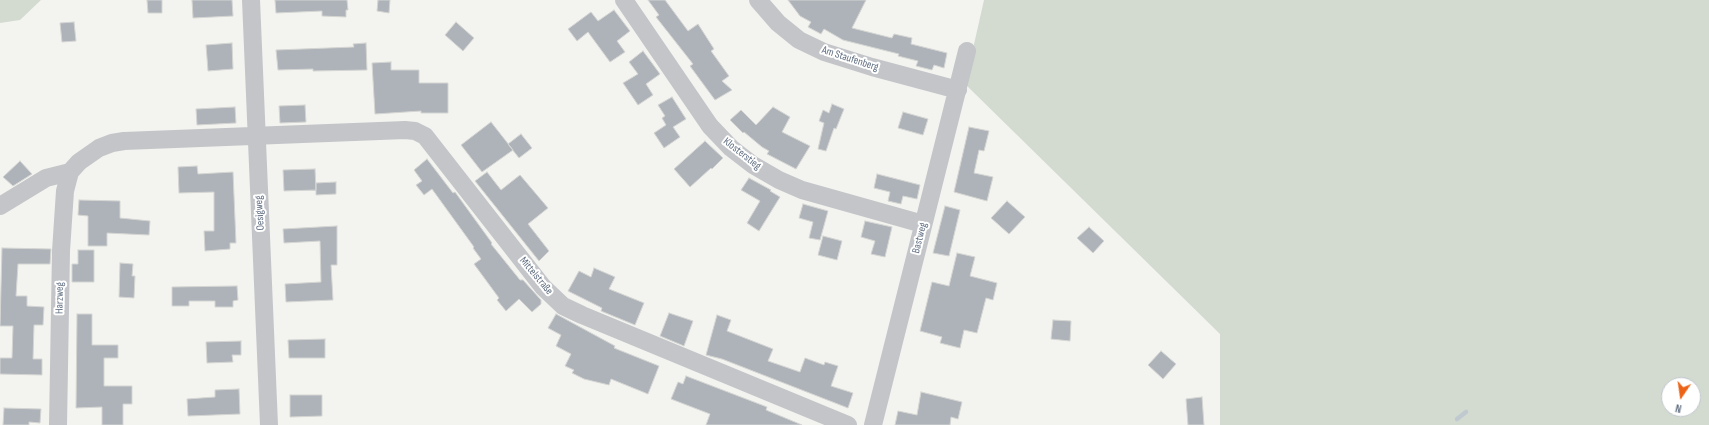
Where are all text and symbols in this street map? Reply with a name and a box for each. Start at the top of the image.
street label: Am Staufenberg [820,44,880,74]
street label: Klosterstieg [720,135,764,173]
street label: Oesigweg [252,195,268,231]
street label: Bastweg [910,221,930,255]
street label: Mittelstraße [516,254,556,298]
street label: Harzweg [53,282,67,314]
north arrow [1661,377,1701,417]
text: N [1674,401,1683,415]

